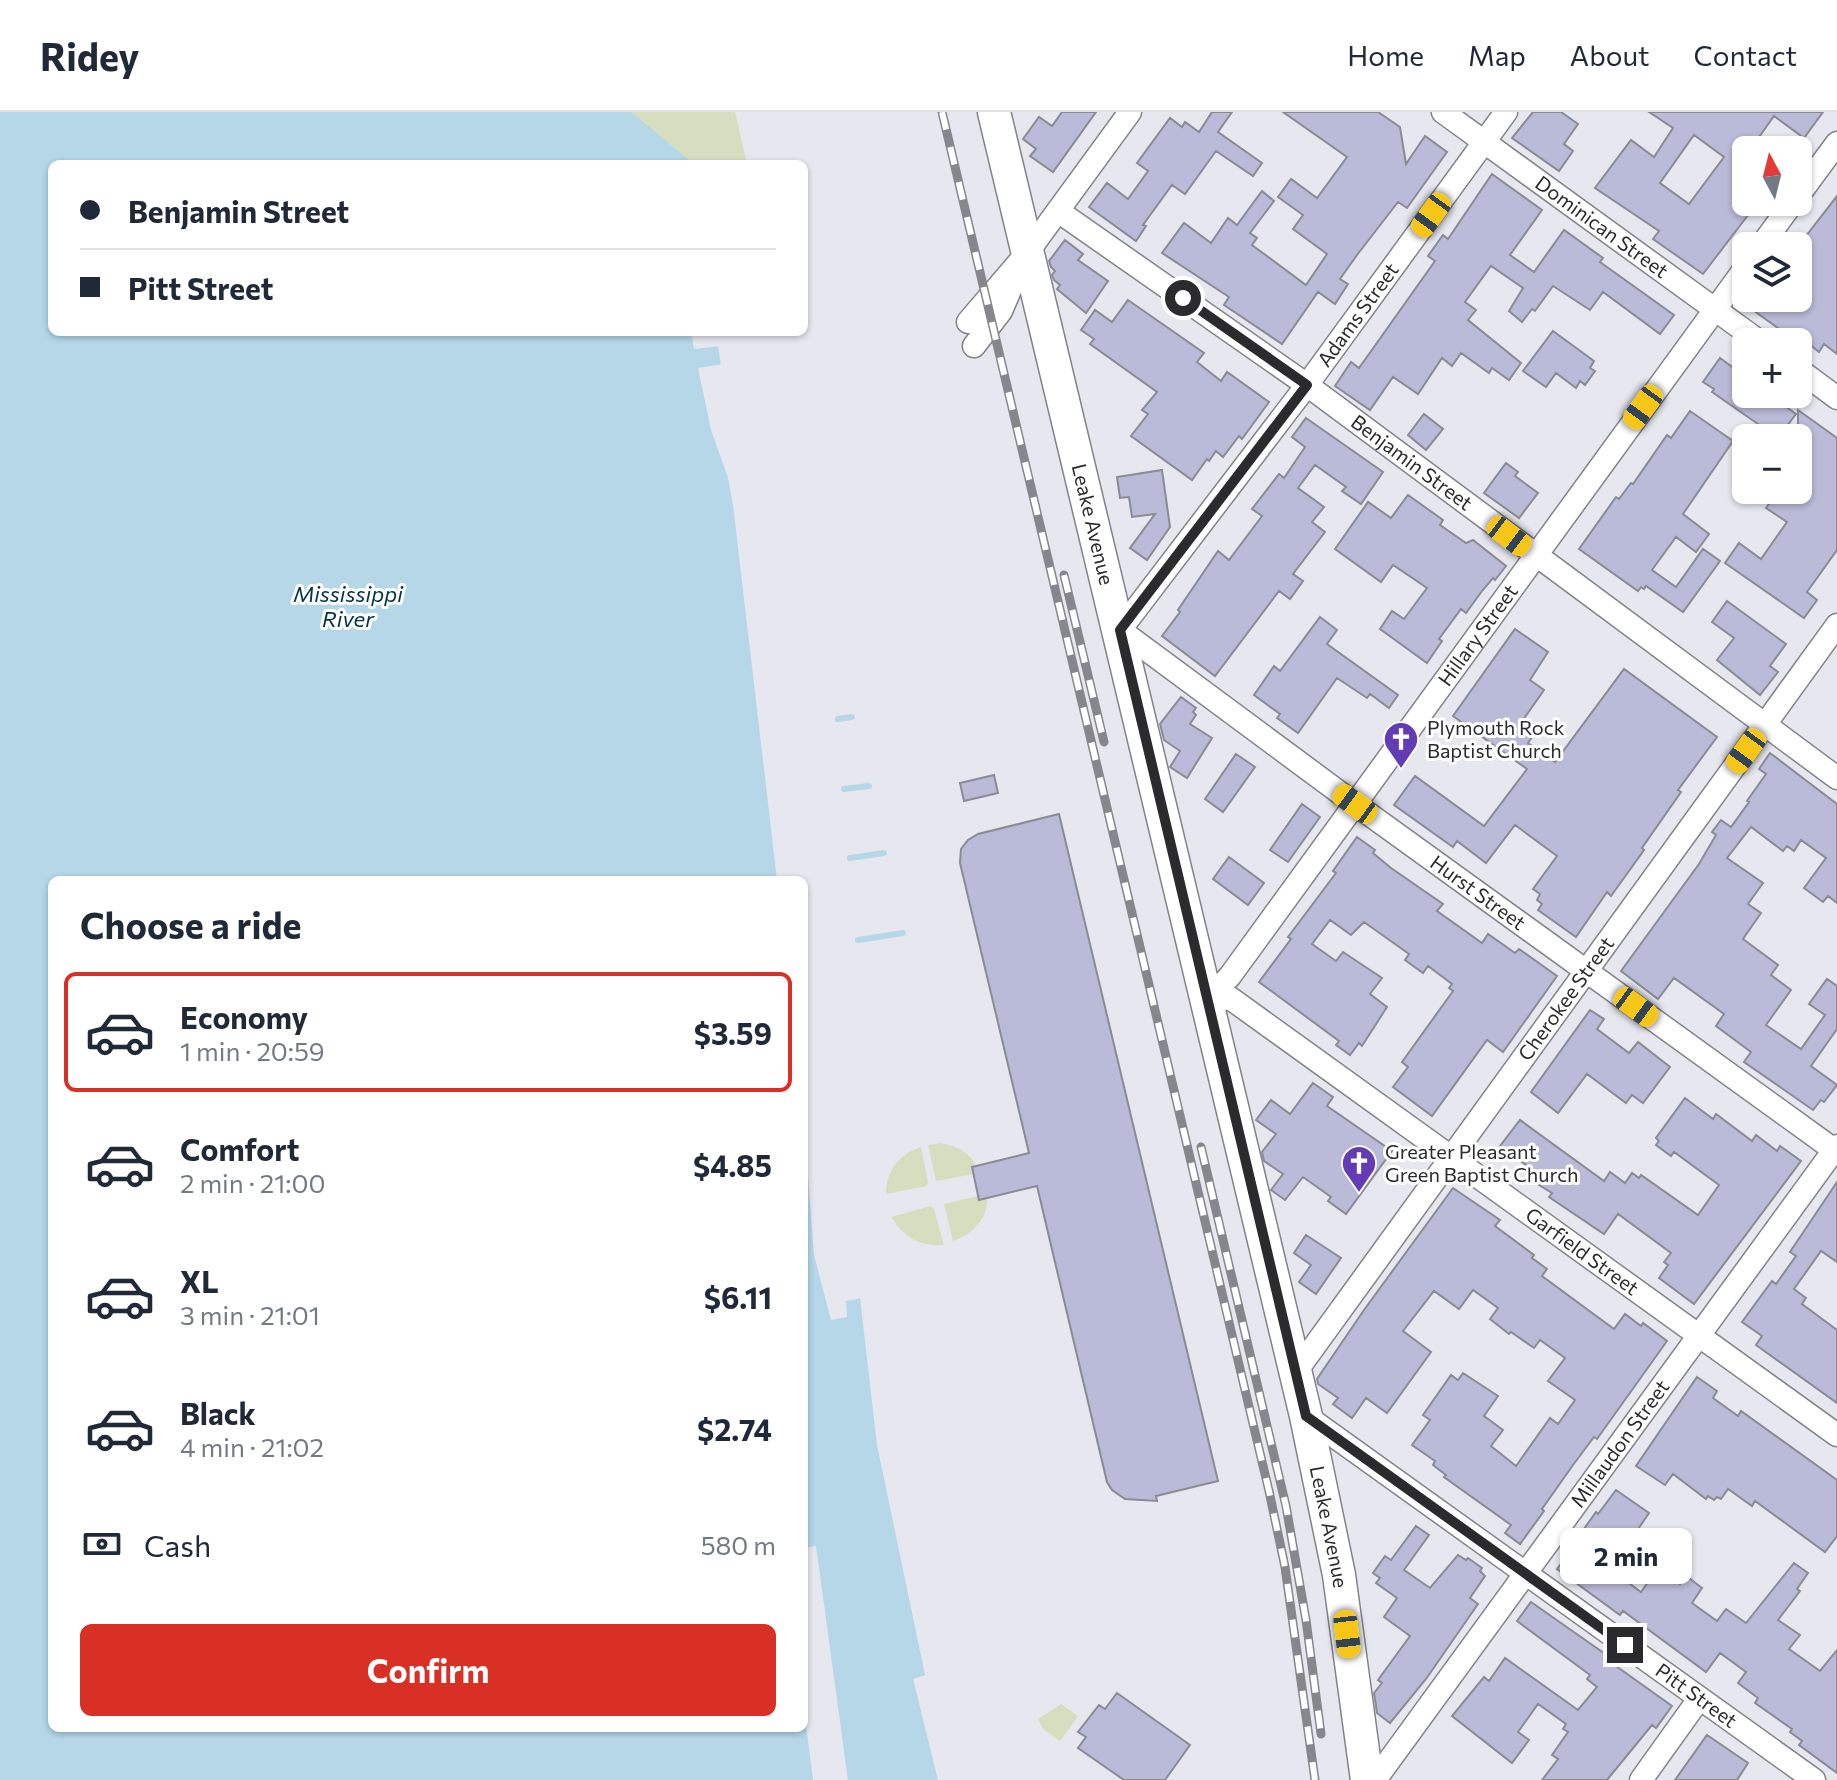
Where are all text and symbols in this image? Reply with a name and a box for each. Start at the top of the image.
text: Ridey [40,32,139,79]
text: Home [1347,38,1424,72]
text: Map [1468,38,1526,72]
text: About [1570,38,1650,72]
text: Contact [1694,38,1797,72]
north arrow [1732,136,1812,216]
map controls [1732,136,1812,504]
street label: Dominican Street [1531,170,1673,282]
car [1407,189,1455,241]
text: Benjamin Street [128,192,349,229]
button: layers [1732,232,1812,312]
street label: Adams Street [1312,258,1403,371]
text: Pitt Street [128,269,273,306]
route start [1165,280,1201,316]
button: + [1732,328,1812,408]
car [1619,381,1667,433]
street label: Benjamin Street [1347,409,1478,515]
button: − [1732,424,1812,504]
street label: Leake Avenue [1068,461,1120,587]
car [1483,512,1535,560]
street label: Hillary Street [1432,579,1522,690]
water label: Mississippi River [293,580,404,632]
place label: Plymouth Rock Baptist Church [1427,715,1565,762]
church icon: Plymouth Rock Baptist Church [1382,720,1420,770]
car [1722,725,1770,777]
car [1329,780,1381,828]
street label: Hurst Street [1426,850,1531,934]
text: Choose a ride [80,902,301,946]
street label: Cherokee Street [1512,932,1618,1065]
car [1610,983,1662,1031]
icon: car [84,996,156,1068]
text: Economy [180,998,308,1035]
text: $3.59 [694,1014,772,1051]
text: 1 min · 20:59 [180,1035,325,1066]
icon: car [84,1128,156,1200]
text: Comfort [180,1130,299,1167]
place label: Greater Pleasant Green Baptist Church [1385,1139,1579,1186]
church icon: Greater Pleasant Green Baptist Church [1340,1144,1378,1194]
text: $4.85 [693,1146,772,1183]
text: 2 min · 21:00 [180,1167,325,1198]
street label: Garfield Street [1521,1202,1644,1299]
icon: car [84,1260,156,1332]
text: XL [180,1262,219,1299]
text: $6.11 [704,1278,772,1315]
text: 3 min · 21:01 [180,1299,320,1330]
street label: Millaudon Street [1565,1375,1674,1511]
icon: car [84,1392,156,1464]
text: Black [180,1394,256,1431]
text: $2.74 [697,1410,772,1447]
text: 4 min · 21:02 [180,1431,324,1462]
street label: Leake Avenue [1306,1463,1354,1589]
icon: cash [80,1522,124,1566]
text: Cash [144,1526,211,1563]
text: 580 m [701,1529,776,1560]
callout: 2 min [1559,1529,1691,1585]
text: 2 min [1594,1540,1658,1571]
car [1332,1609,1362,1659]
button: Confirm [80,1624,776,1716]
route end [1607,1627,1643,1663]
street label: Pitt Street [1651,1657,1742,1732]

